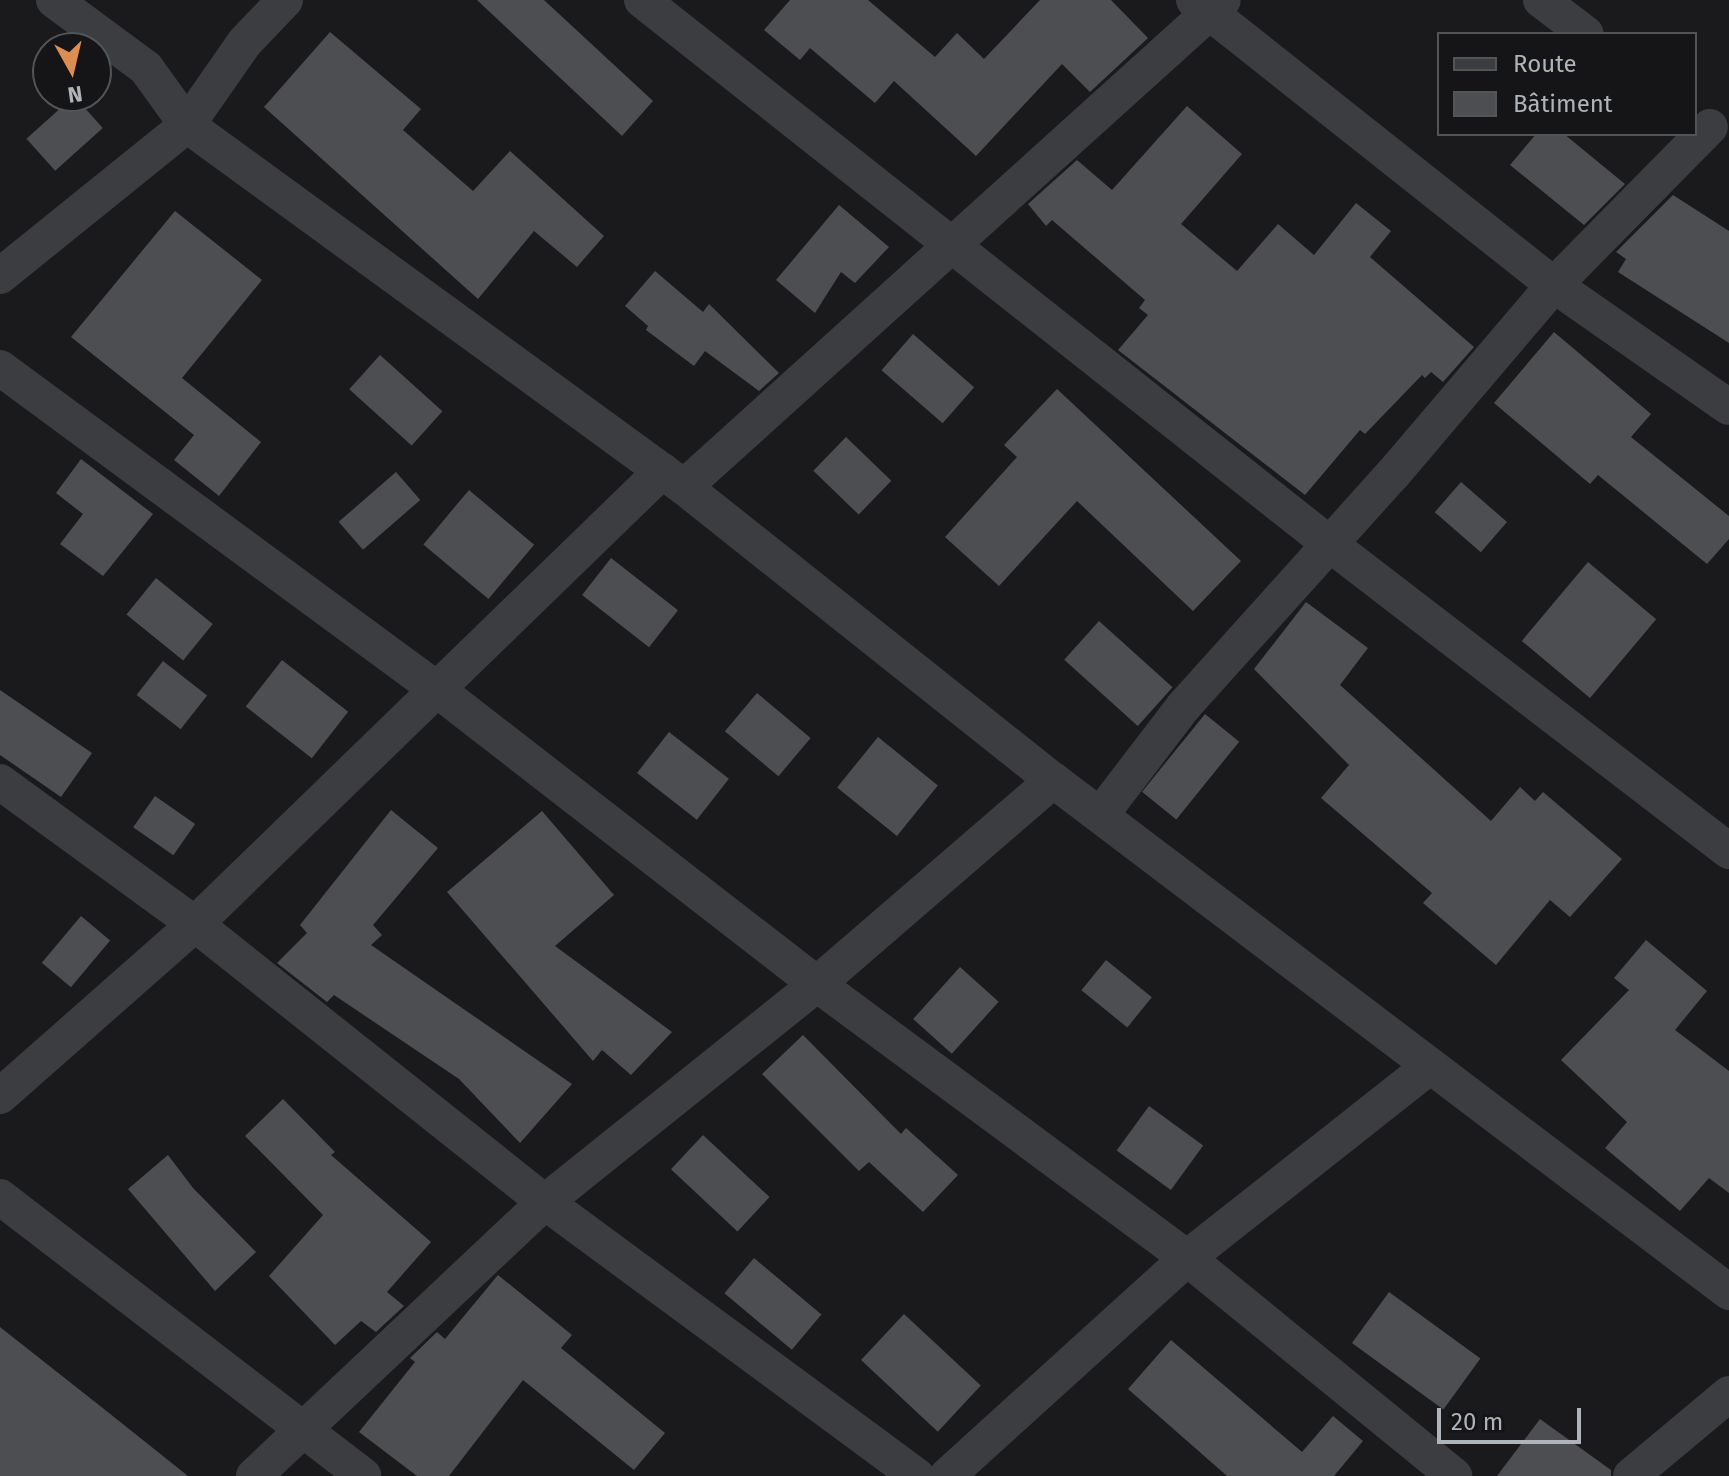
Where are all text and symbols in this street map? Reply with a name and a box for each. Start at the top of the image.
north arrow [32,32,112,112]
legend [1437,32,1697,136]
text: Route [1513,50,1577,78]
text: N [66,80,84,109]
text: Bâtiment [1513,90,1612,118]
scale bar [1441,1392,1585,1442]
text: 20 m [1451,1408,1503,1436]

